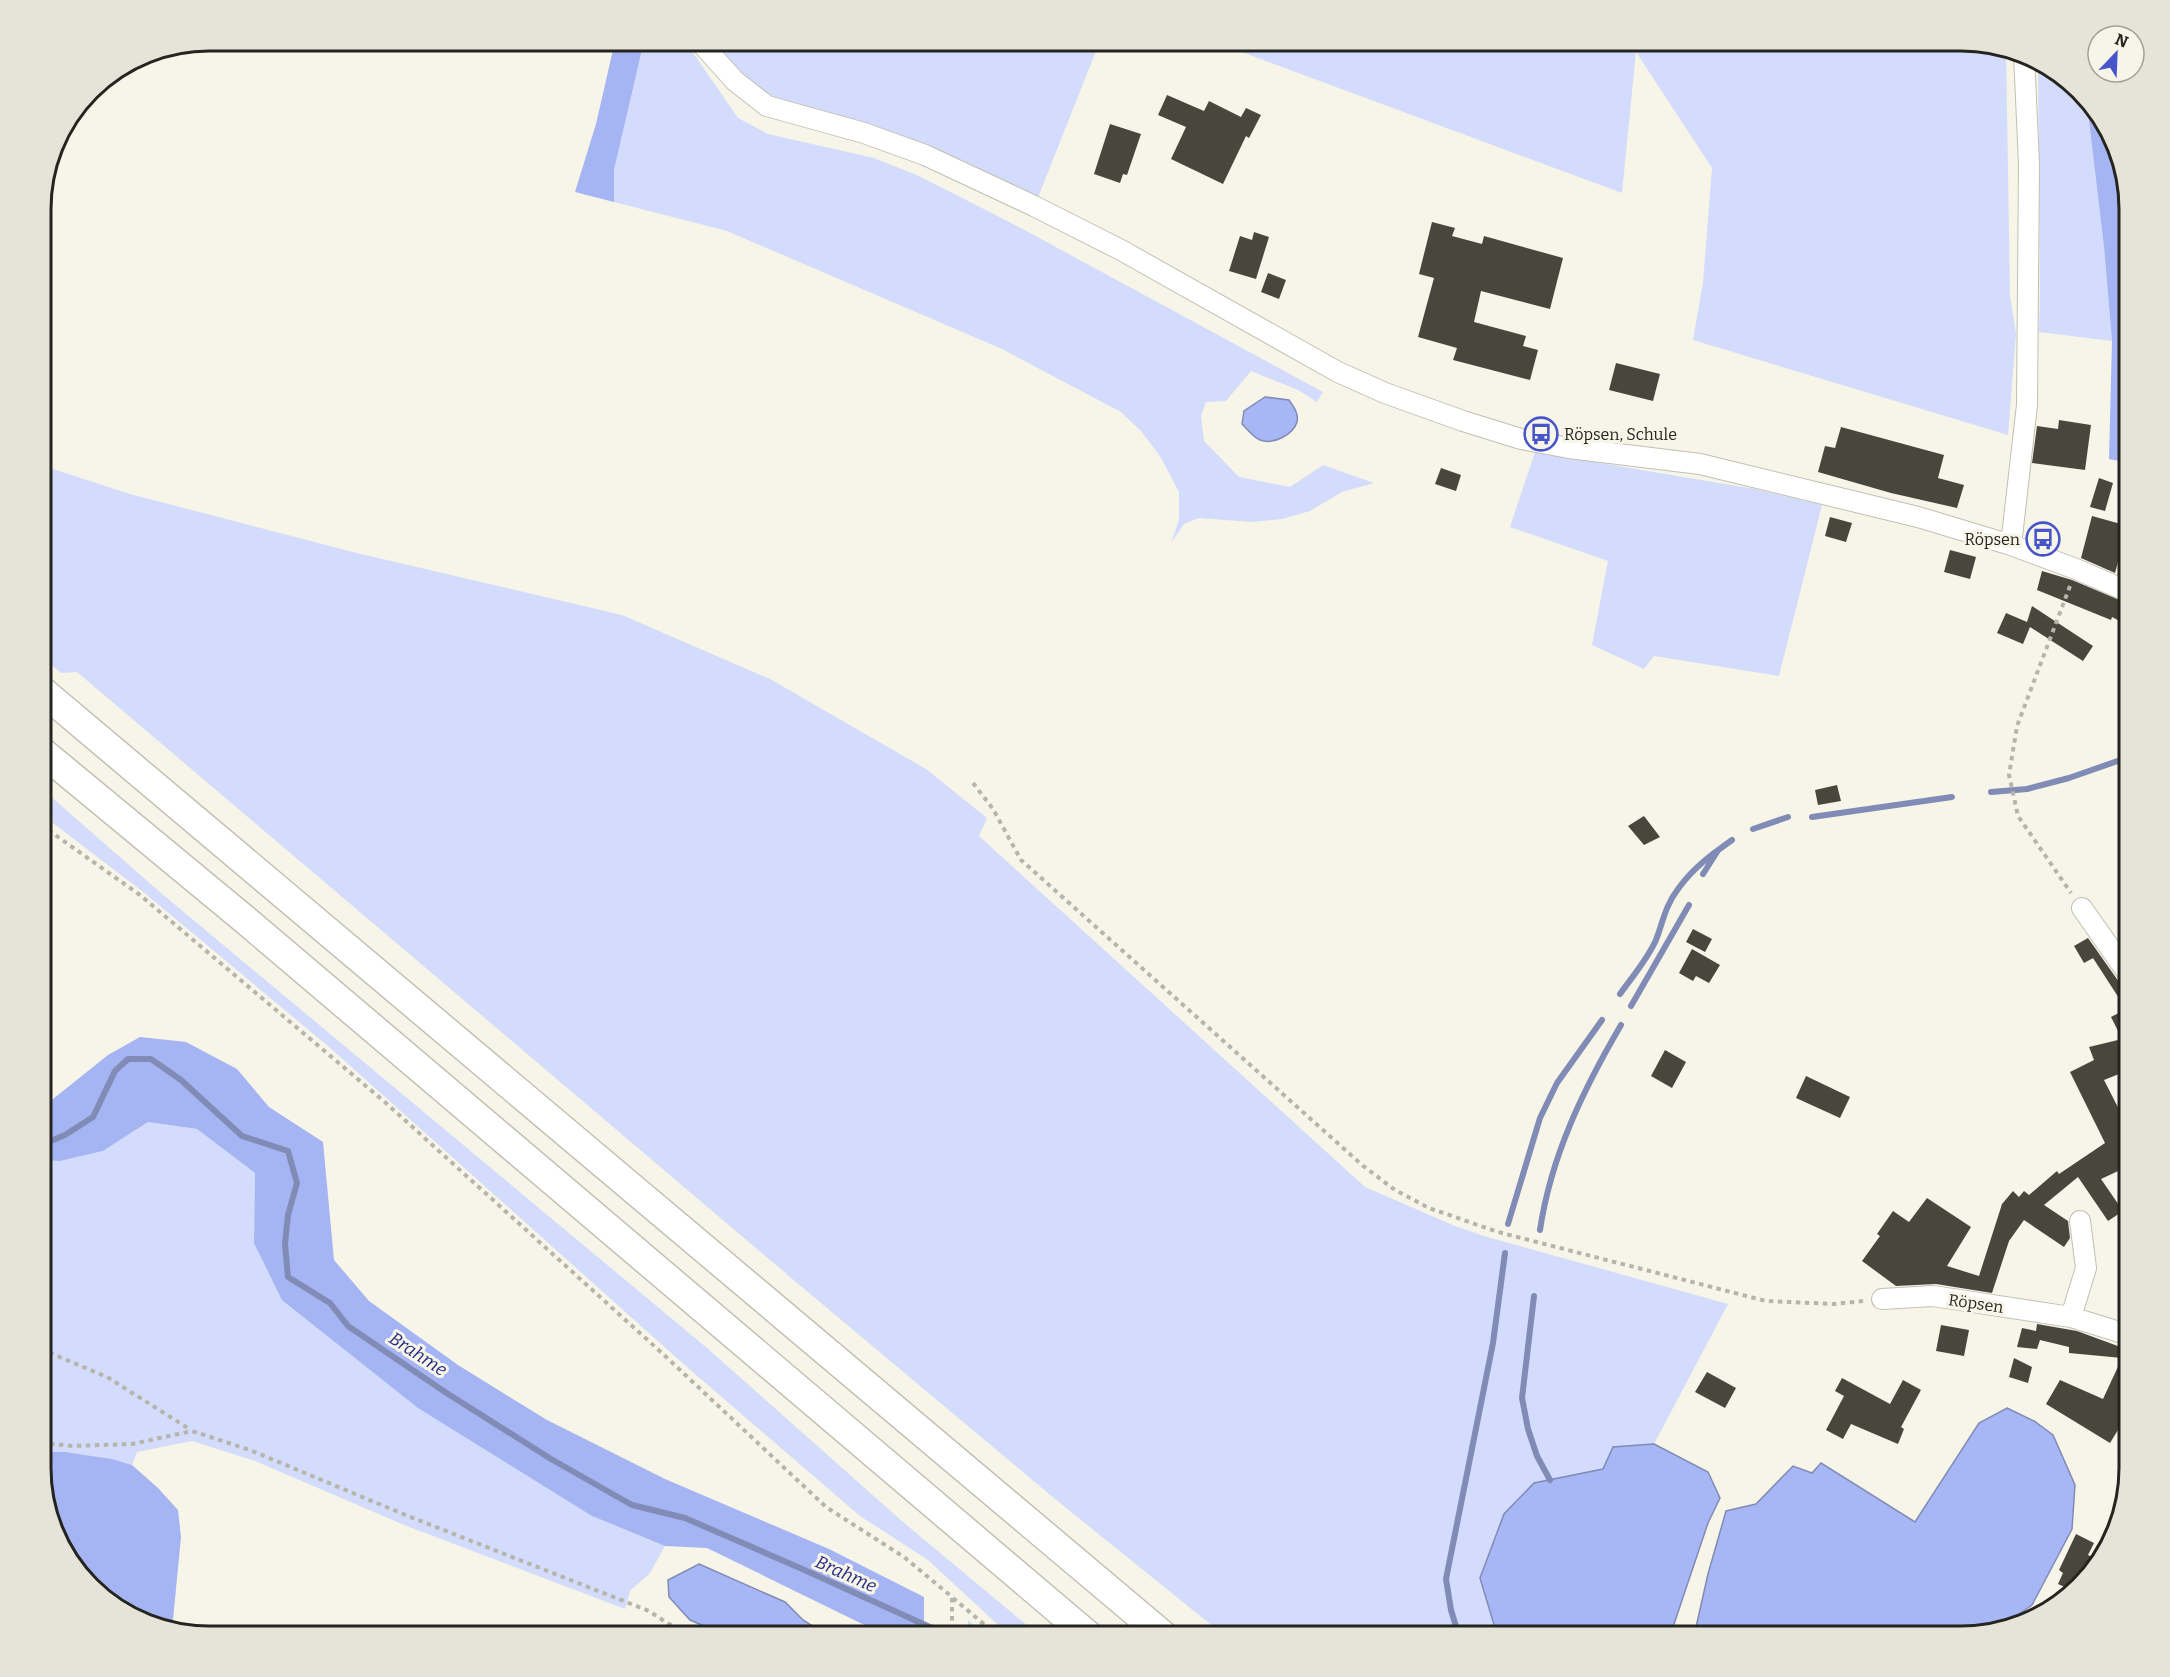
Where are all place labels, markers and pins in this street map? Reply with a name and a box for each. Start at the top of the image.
bus stop icon: Röpsen, Schule [1523,416,1559,452]
place label: Röpsen, Schule [1564,425,1677,444]
bus stop icon: Röpsen [2025,521,2061,557]
place label: Röpsen [1965,530,2020,549]

